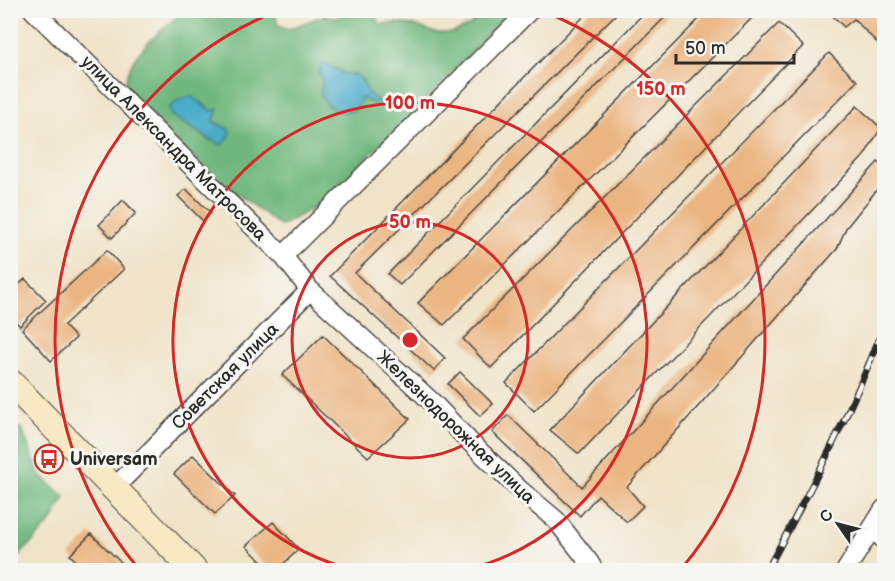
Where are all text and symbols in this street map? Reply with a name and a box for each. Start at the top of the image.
scale bar [676,27,794,65]
text: 50 m [685,38,726,59]
street label: улица Александра Матросова [77,51,271,246]
text: 150 m [636,79,686,100]
text: 100 m [385,93,435,114]
text: 50 m [389,212,431,233]
street label: Советская улица [168,318,283,434]
centre of rings [400,330,420,350]
street label: Железнодорожная улица [372,346,539,509]
bus stop icon: Universam [33,443,65,475]
place label: Universam [70,449,158,470]
north arrow [808,494,868,554]
text: С [816,506,838,526]

